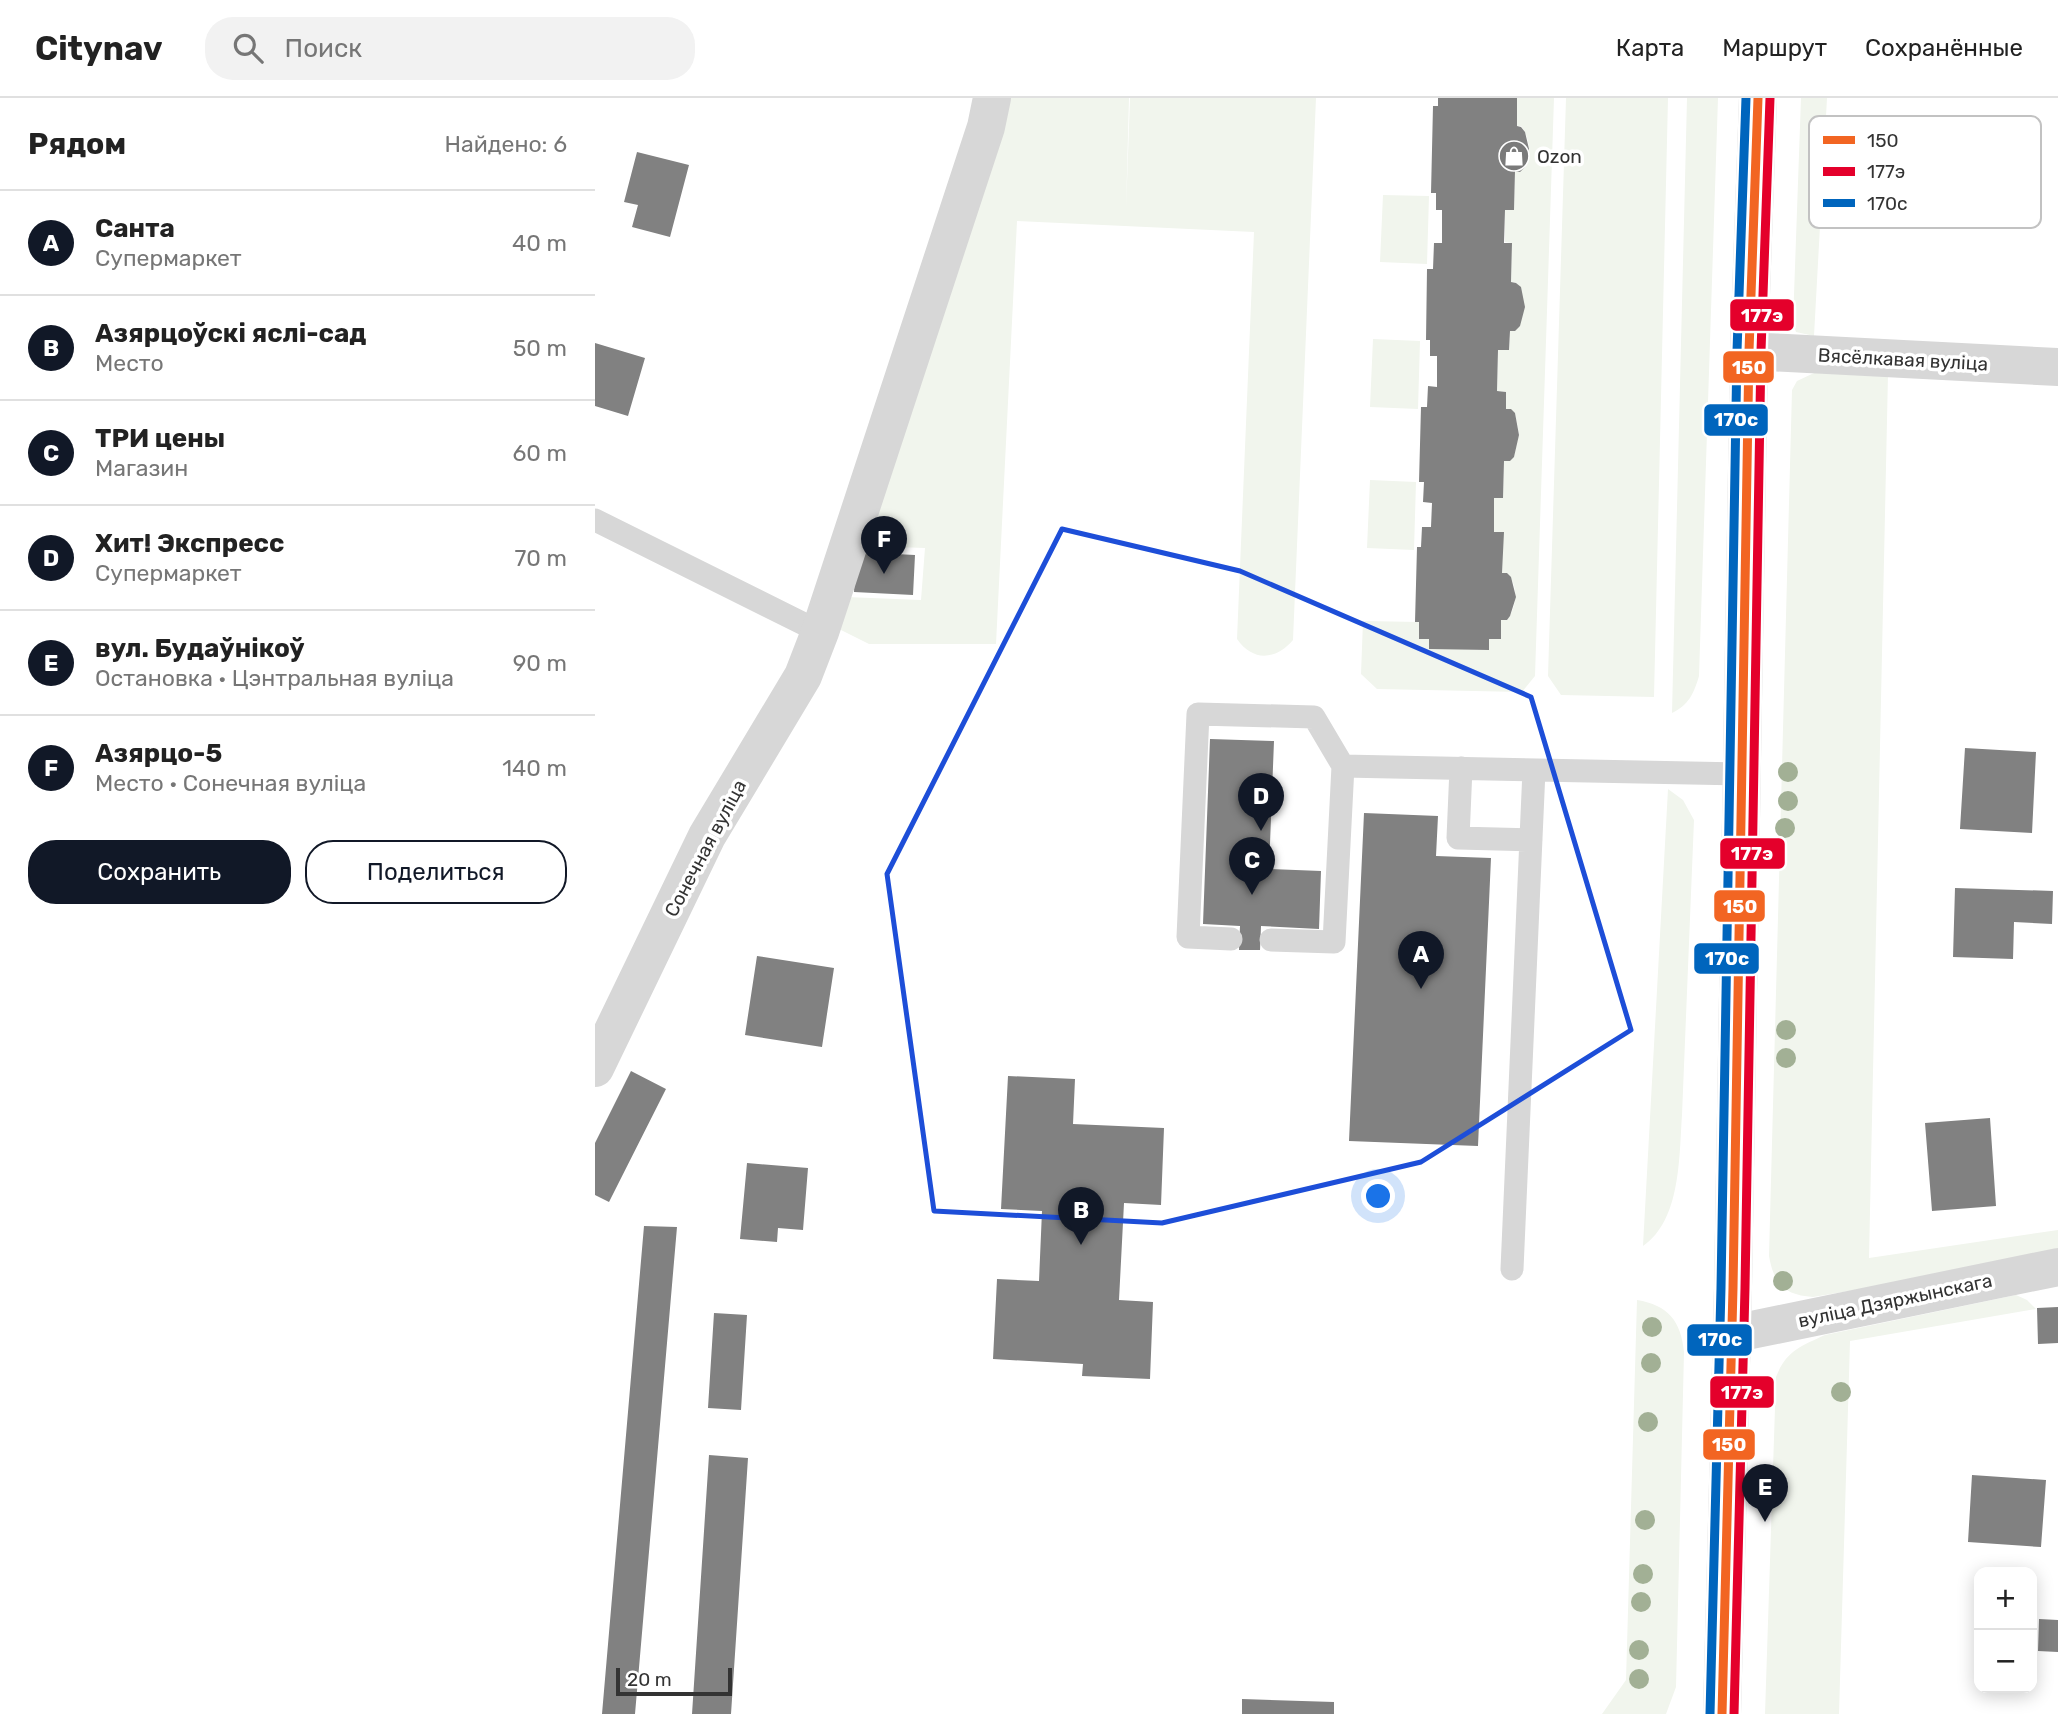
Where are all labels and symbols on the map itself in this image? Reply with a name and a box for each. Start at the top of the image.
legend [1809,116,2041,228]
text: 150 [1867,129,1898,152]
shop icon: Ozon [1497,139,1531,173]
place label: Ozon [1537,145,1582,168]
text: 177э [1867,160,1905,183]
text: 170с [1867,192,1907,215]
line badge: 177э [1729,298,1795,332]
text: 177э [1741,304,1783,327]
street label: Вясёлкавая вуліца [1817,344,1989,375]
line badge: 150 [1722,350,1775,384]
text: 150 [1732,356,1766,379]
line badge: 170с [1703,403,1769,437]
text: 170с [1714,408,1758,431]
pin: F [861,516,907,574]
pin: D [1238,773,1284,831]
street label: Сонечная вуліца [660,776,751,921]
pin: C [1229,837,1275,895]
line badge: 177э [1719,837,1786,870]
text: 177э [1731,842,1773,865]
line badge: 150 [1713,889,1766,923]
text: 150 [1723,895,1757,918]
pin: A [1398,931,1444,989]
line badge: 170с [1693,942,1760,975]
text: 170с [1705,947,1749,970]
your location [1361,1179,1395,1213]
pin: B [1058,1187,1104,1245]
street label: вуліца Дзяржынскага [1796,1269,1994,1332]
line badge: 170с [1686,1323,1753,1357]
text: 170с [1698,1328,1742,1351]
line badge: 177э [1709,1375,1775,1409]
text: 177э [1721,1381,1763,1404]
line badge: 150 [1702,1428,1756,1461]
text: 150 [1712,1433,1746,1456]
pin: E [1742,1464,1788,1522]
scale bar [616,1665,731,1697]

